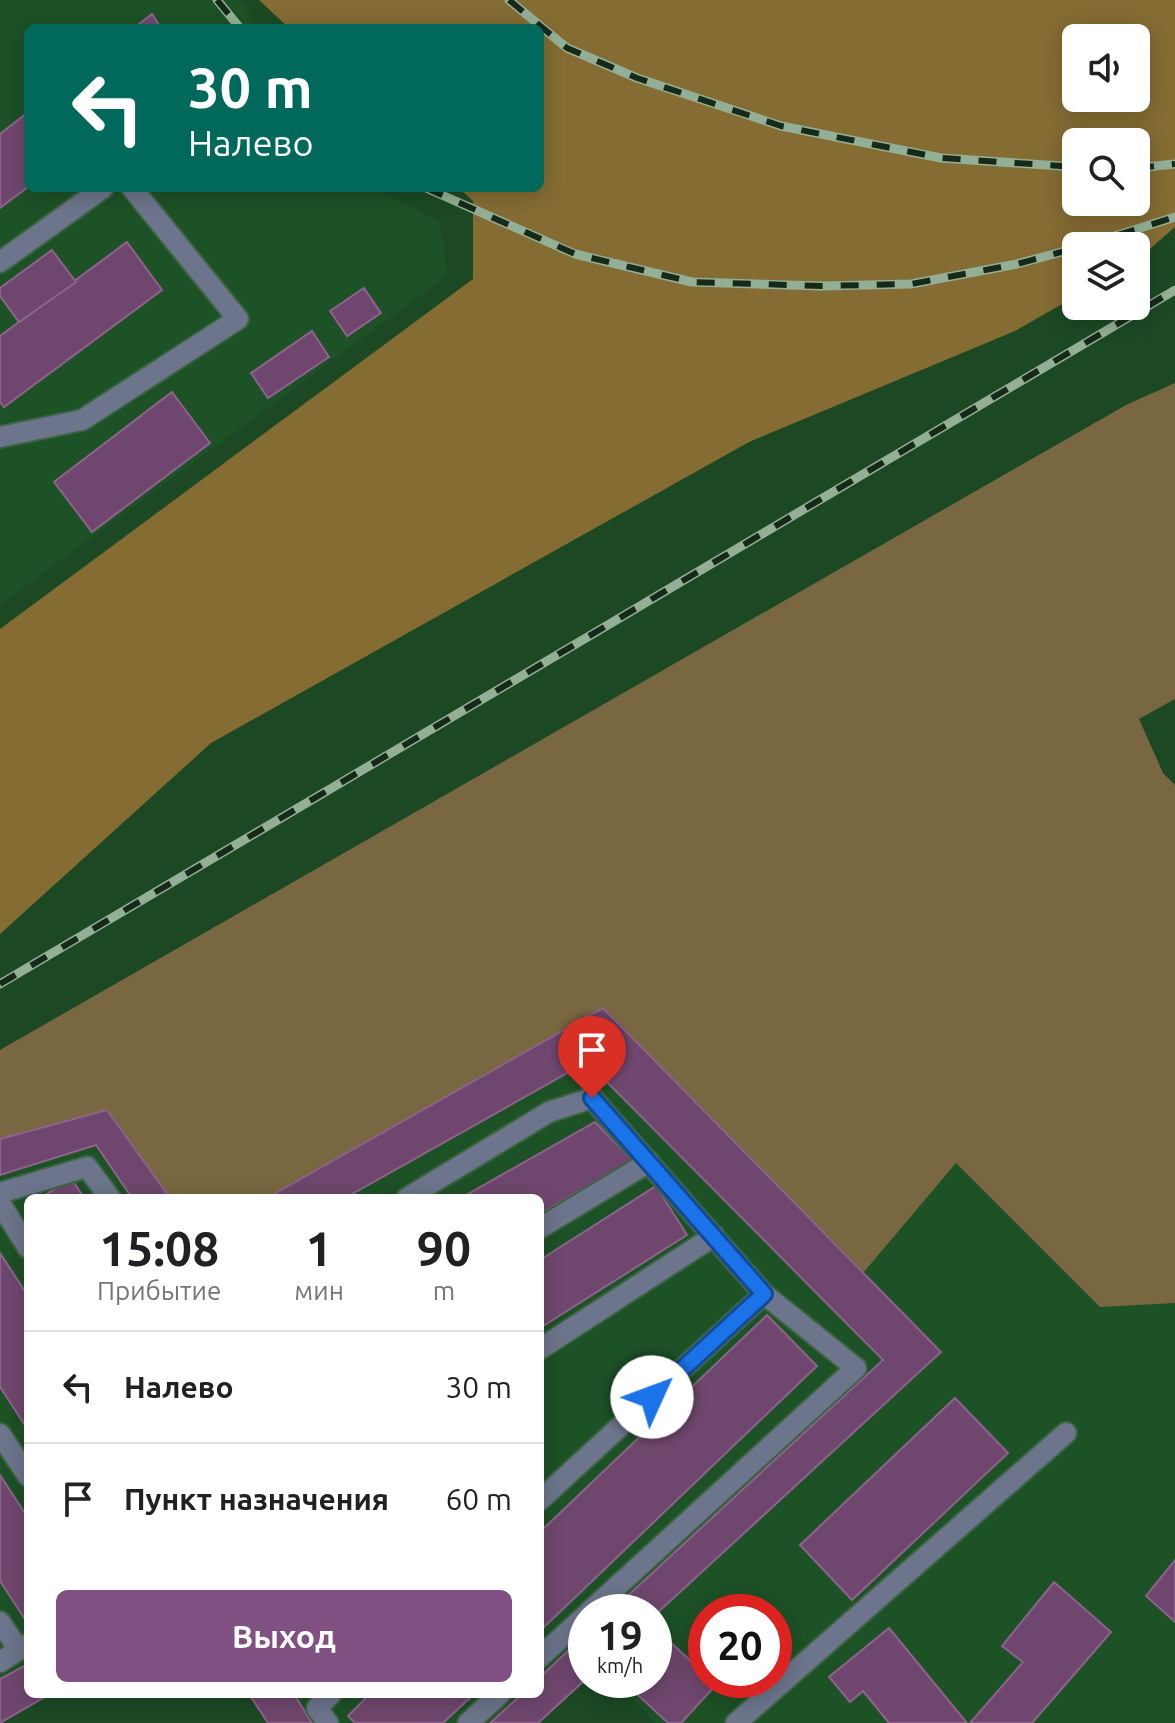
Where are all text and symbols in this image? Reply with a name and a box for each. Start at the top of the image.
map controls [1062,24,1150,320]
button: sound [1062,24,1150,112]
icon: left [56,56,160,160]
text: 30 m [188,56,313,119]
text: Налево [188,122,313,163]
button: search [1062,128,1150,216]
button: layers [1062,232,1150,320]
pin [558,1016,626,1098]
icon: arrive [570,1028,614,1072]
text: 15:08 [99,1221,219,1275]
text: 1 [306,1221,333,1275]
text: 90 [417,1221,471,1275]
text: Прибытие [97,1276,221,1305]
text: мин [294,1276,344,1305]
text: m [433,1276,455,1305]
position arrow [610,1355,694,1439]
icon: left [56,1365,100,1409]
text: Налево [124,1370,234,1404]
text: 30 m [445,1370,512,1404]
icon: arrive [56,1477,100,1521]
text: Пункт назначения [124,1482,389,1516]
text: 60 m [445,1482,512,1516]
button: Выход [56,1590,512,1682]
speed limit sign: 20 [688,1594,792,1698]
text: 19 [597,1613,643,1658]
text: km/h [597,1654,643,1677]

